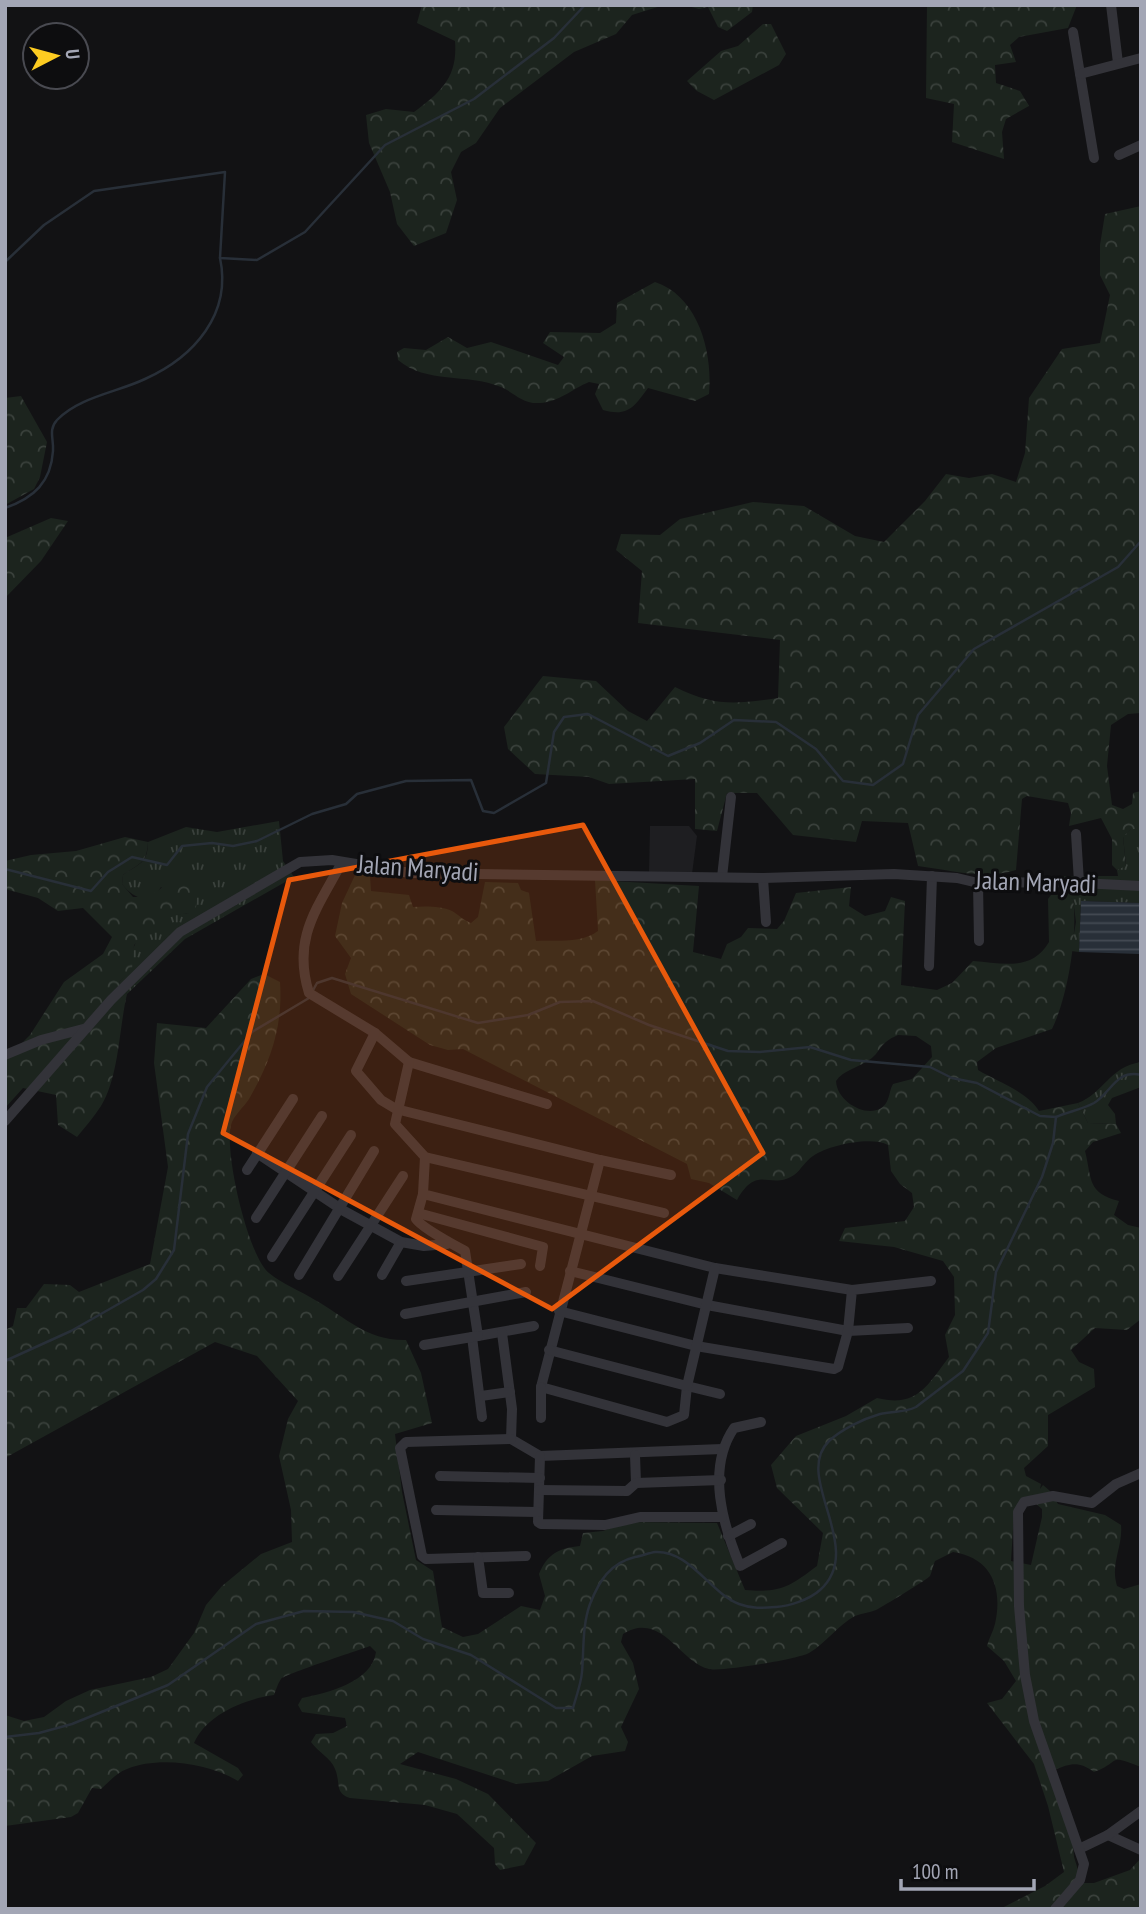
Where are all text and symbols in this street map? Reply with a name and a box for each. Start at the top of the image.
north arrow [21,21,91,91]
text: U [60,48,85,60]
street label: Jalan Maryadi [355,847,480,888]
street label: Jalan Maryadi [974,863,1097,900]
scale bar [901,1848,1034,1892]
text: 100 m [912,1858,958,1885]

